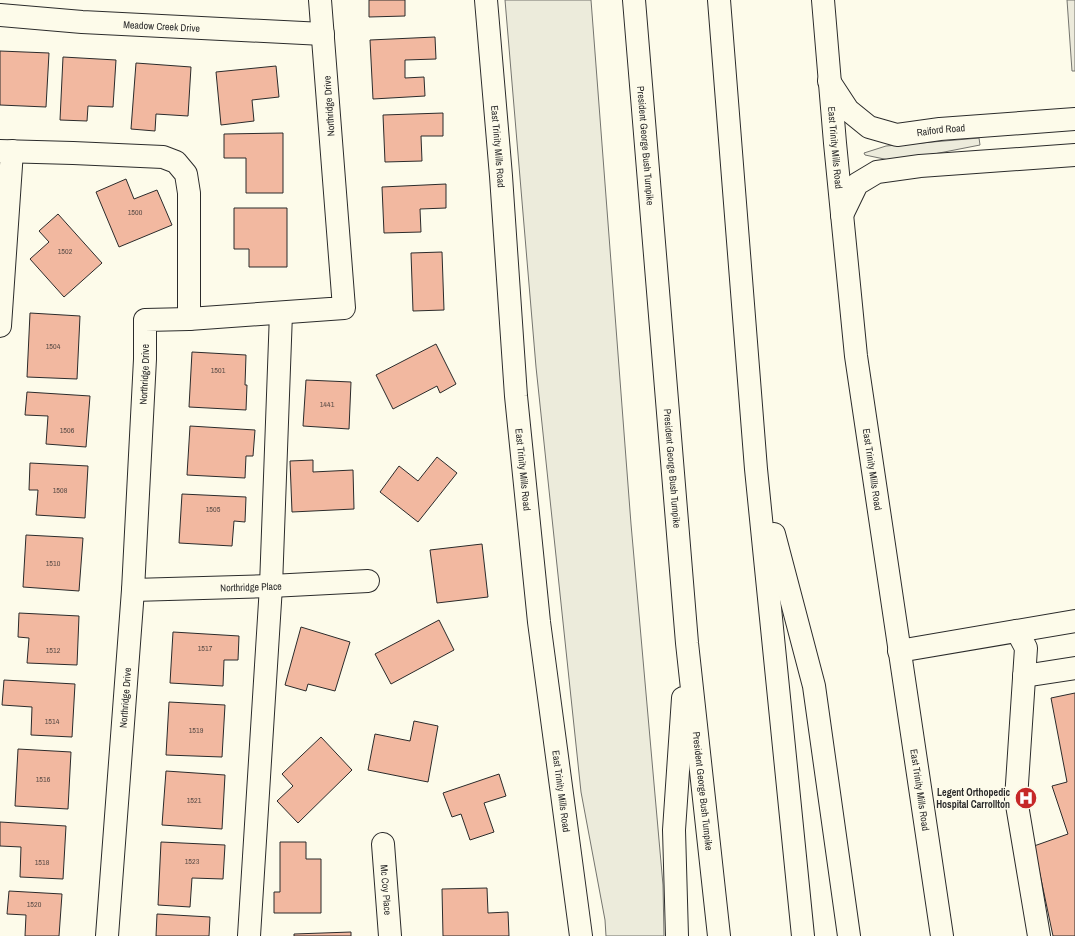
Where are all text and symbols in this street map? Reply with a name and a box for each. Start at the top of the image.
street label: Meadow Creek Drive [123,18,201,34]
street label: Northridge Drive [320,75,338,137]
street label: President George Bush Turnpike [635,85,657,206]
street label: East Trinity Mills Road [488,105,508,188]
street label: East Trinity Mills Road [825,106,846,189]
street label: Raiford Road [916,121,966,139]
house number: 1500 [128,207,143,217]
house number: 1502 [58,246,73,256]
house number: 1504 [46,341,61,351]
street label: Northridge Drive [136,344,152,405]
house number: 1501 [211,365,226,375]
house number: 1441 [320,399,335,409]
street label: President George Bush Turnpike [661,408,684,529]
house number: 1506 [60,425,75,435]
street label: East Trinity Mills Road [860,427,885,511]
street label: East Trinity Mills Road [513,428,534,511]
house number: 1508 [53,485,68,495]
house number: 1505 [206,504,221,514]
house number: 1510 [46,558,61,568]
street label: Northridge Place [220,579,282,594]
house number: 1517 [198,643,213,653]
house number: 1512 [46,645,61,655]
street label: Northridge Drive [116,667,134,728]
house number: 1514 [45,716,60,726]
house number: 1519 [189,725,204,735]
street label: President George Bush Turnpike [690,731,716,852]
street label: East Trinity Mills Road [908,748,933,832]
street label: East Trinity Mills Road [550,749,574,833]
house number: 1516 [36,774,51,784]
hospital icon: Legent Orthopedic Hospital Carrollton [1013,785,1039,811]
place label: Legent Orthopedic Hospital Carrollton [936,786,1010,811]
house number: 1521 [187,795,202,805]
house number: 1523 [185,856,200,866]
house number: 1518 [35,857,50,867]
street label: Mc Coy Place [378,864,395,916]
house number: 1520 [27,899,42,909]

